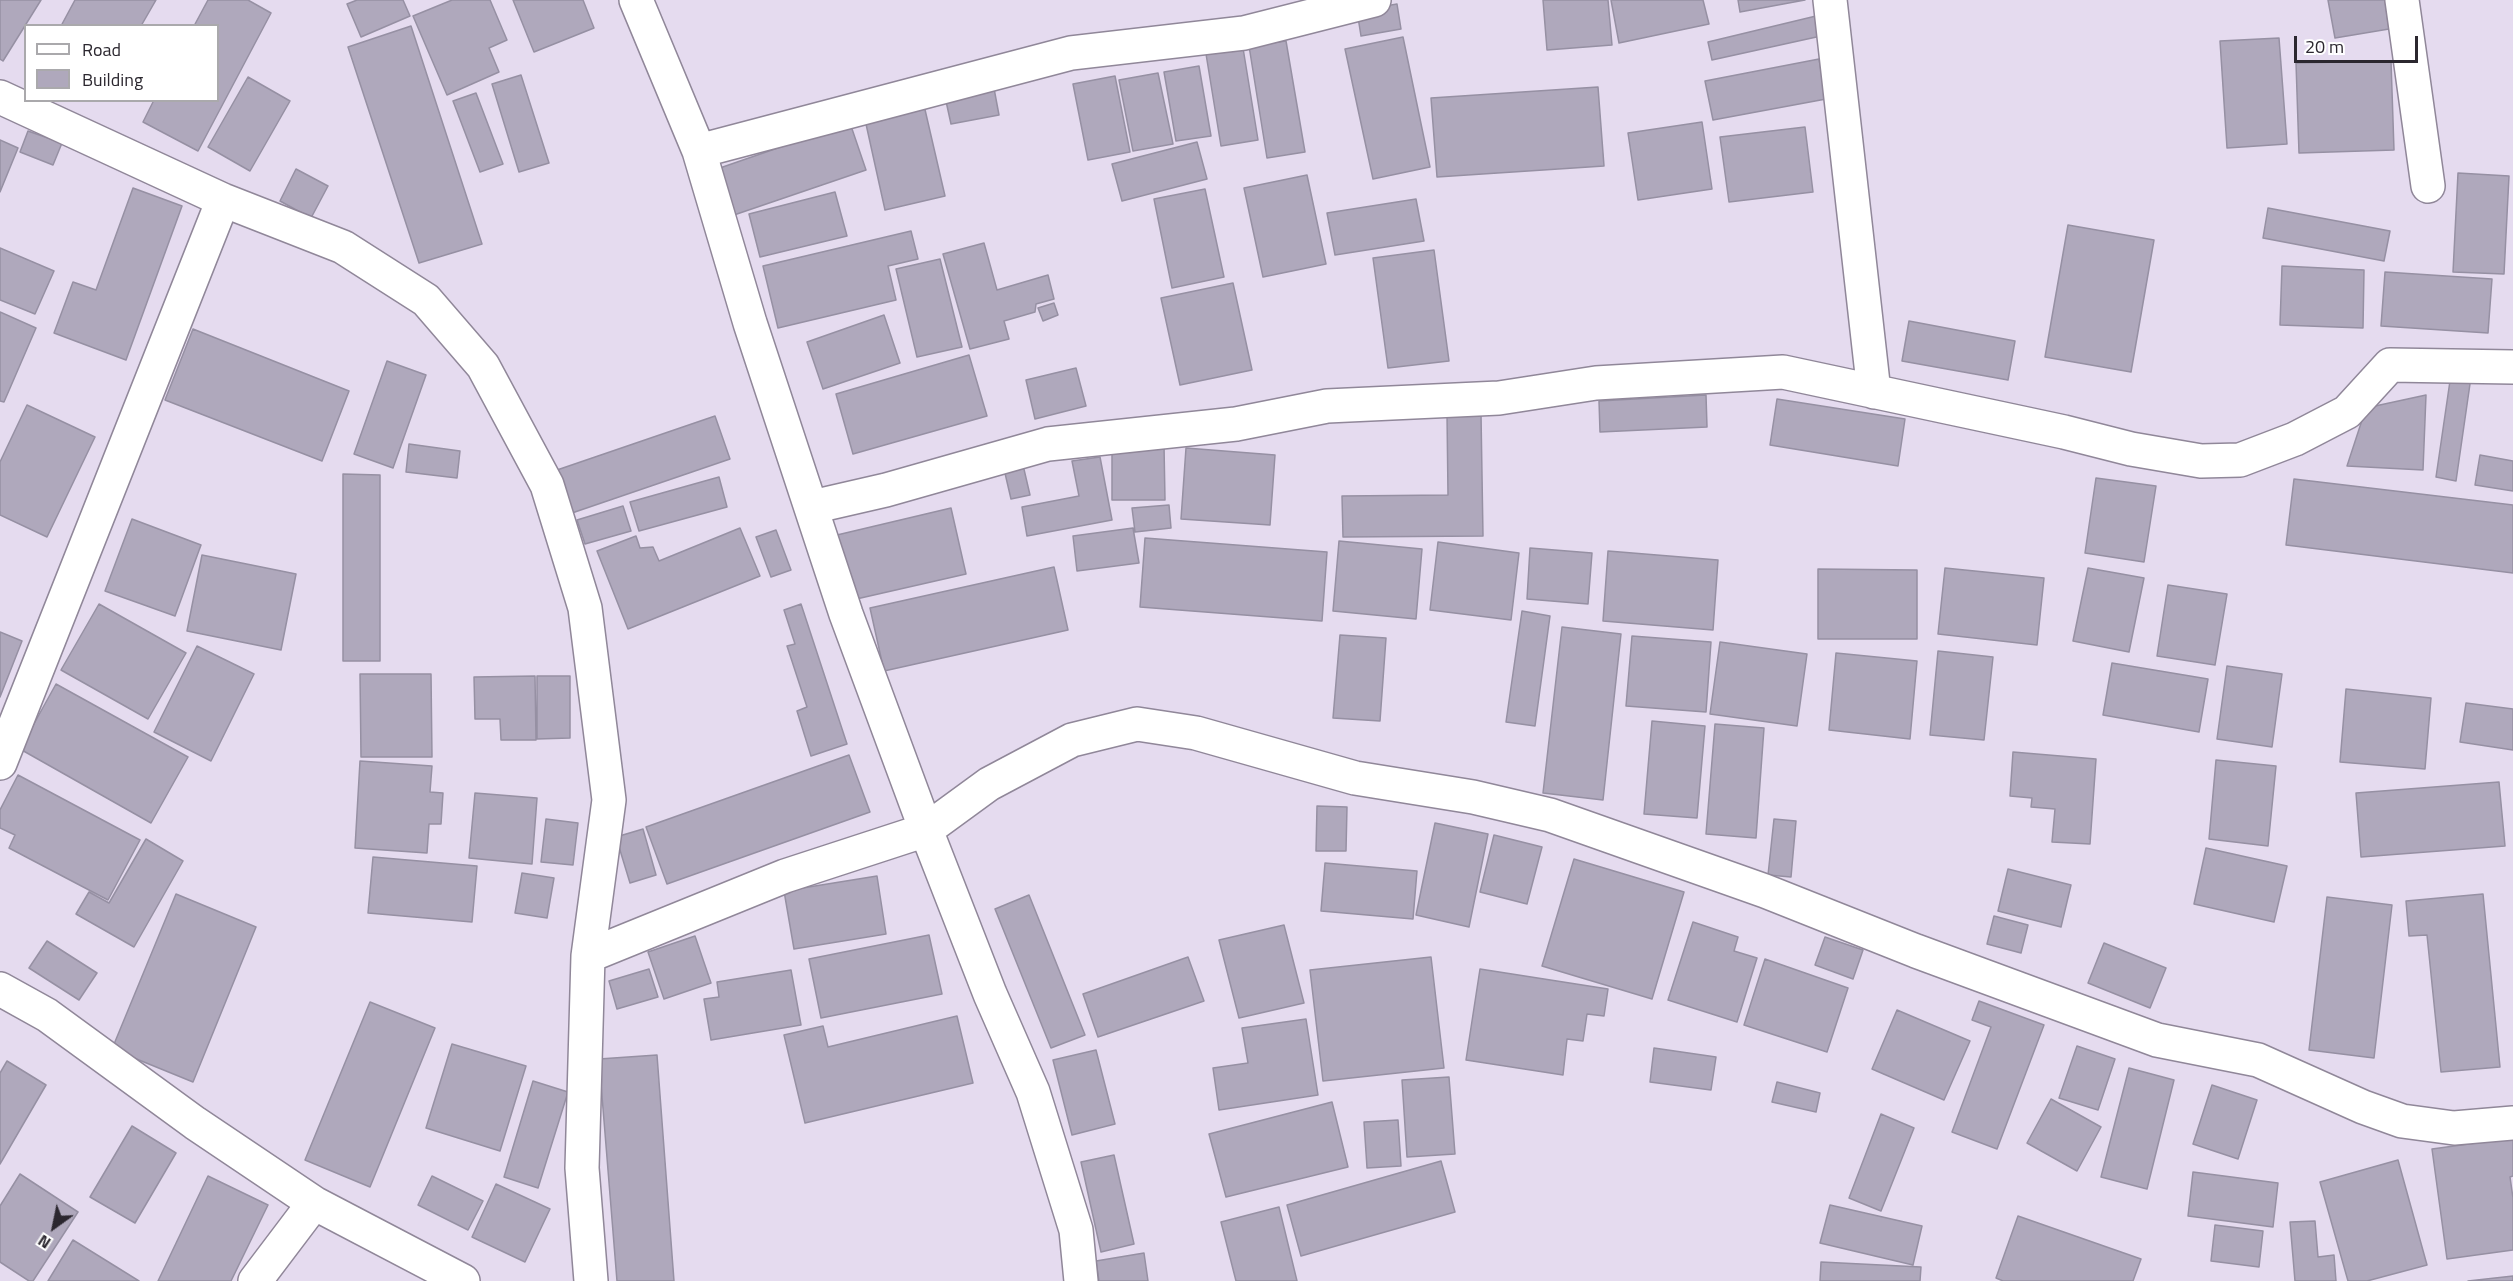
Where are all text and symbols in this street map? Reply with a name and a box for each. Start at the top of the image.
legend [24,24,219,102]
scale bar [2297,24,2422,62]
text: 20 m [2305,33,2344,60]
text: Road [82,36,121,63]
text: Building [82,66,143,93]
north arrow [24,1197,84,1257]
text: N [33,1229,55,1255]

